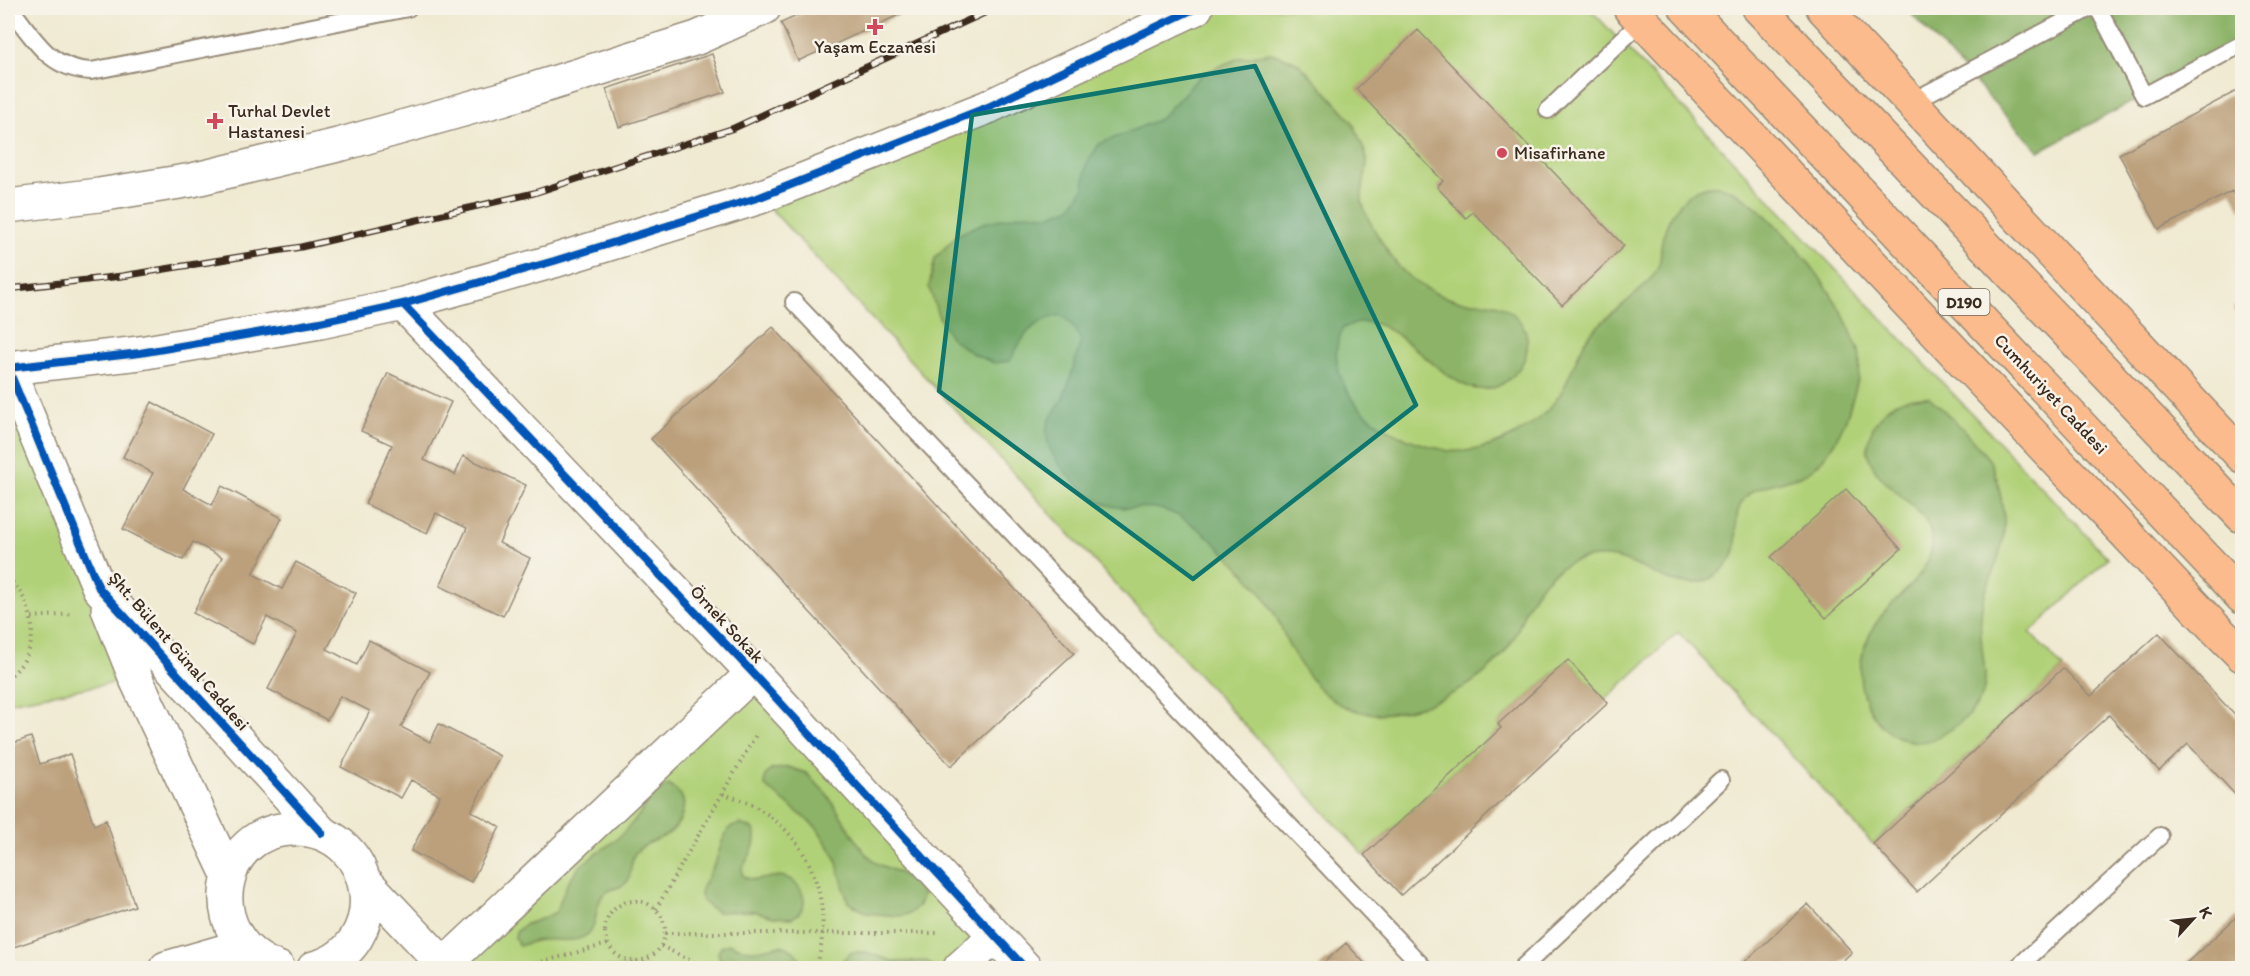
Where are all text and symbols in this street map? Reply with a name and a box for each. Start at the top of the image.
marker: Yaşam Eczanesi [868,20,882,34]
place label: Yaşam Eczanesi [814,36,936,58]
place label: Turhal Devlet Hastanesi [228,100,331,143]
marker: Turhal Devlet Hastanesi [206,112,224,130]
place label: Misafirhane [1514,142,1606,164]
marker: Misafirhane [1495,146,1509,160]
road number: D190 [1938,289,1990,315]
street label: Cumhuriyet Caddesi [1990,329,2112,459]
street label: Şht. Bülent Günal Caddesi [104,567,254,735]
street label: Örnek Sokak [685,580,769,668]
north arrow [2163,889,2223,949]
text: K [2195,904,2217,922]

